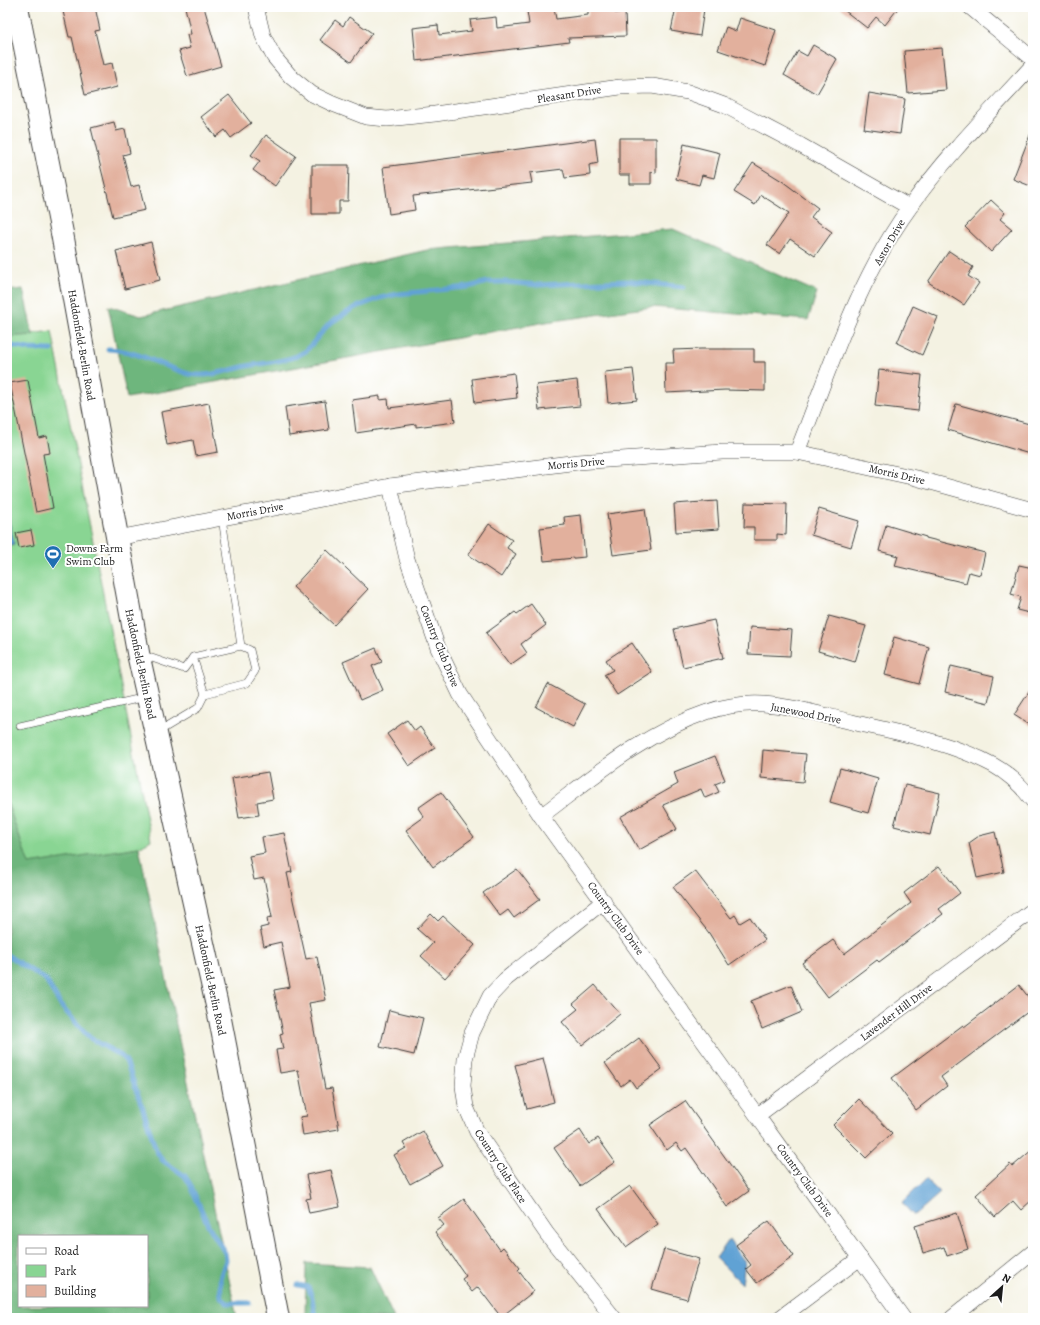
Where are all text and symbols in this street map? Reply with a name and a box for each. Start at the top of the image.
street label: Pleasant Drive [536,82,602,107]
street label: Astor Drive [870,216,909,269]
street label: Haddonfield-Berlin Road [64,288,99,402]
street label: Morris Drive [547,454,605,473]
street label: Morris Drive [867,461,927,488]
street label: Morris Drive [225,499,285,524]
place label: Downs Farm Swim Club [66,541,123,569]
sports icon: Downs Farm Swim Club [43,544,63,569]
street label: Country Club Drive [416,603,463,689]
street label: Haddonfield-Berlin Road [121,607,160,721]
street label: Junewood Drive [769,699,842,728]
street label: Country Club Drive [584,879,647,958]
street label: Haddonfield-Berlin Road [191,923,230,1037]
street label: Lavender Hill Drive [857,980,936,1045]
street label: Country Club Place [471,1126,530,1206]
street label: Country Club Drive [773,1141,836,1220]
legend [18,1235,148,1307]
text: Road [54,1243,80,1259]
text: Park [54,1263,77,1279]
north arrow [982,1267,1022,1307]
text: N [999,1270,1013,1287]
text: Building [54,1283,96,1299]

